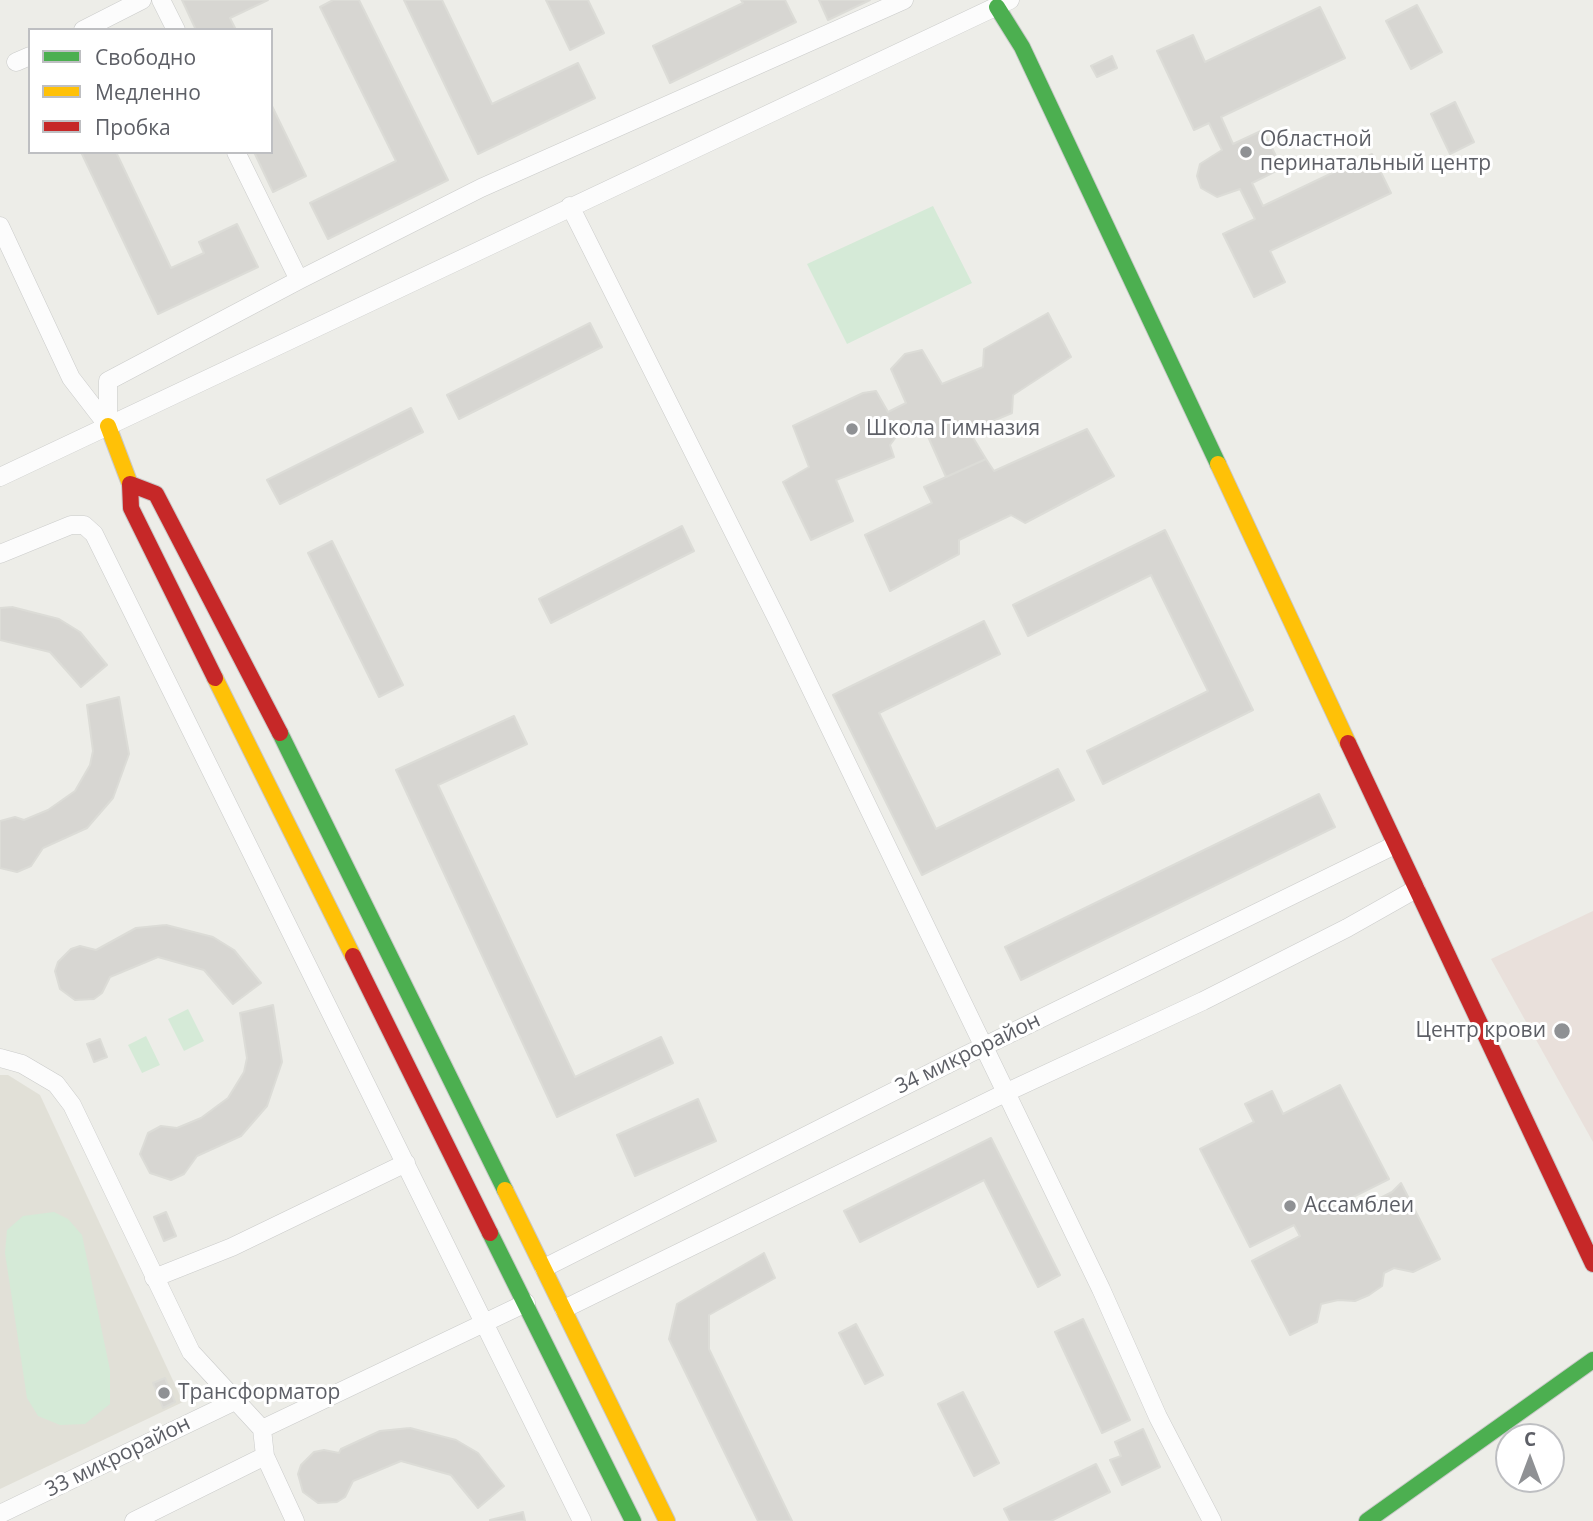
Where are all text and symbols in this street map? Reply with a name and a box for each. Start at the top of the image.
legend [28,28,273,154]
text: Свободно [95,43,196,71]
text: Медленно [95,78,201,106]
text: Пробка [95,113,171,141]
place label: Областной перинатальный центр [1260,127,1491,177]
marker: Областной перинатальный центр [1238,144,1254,160]
place label: Школа Гимназия [866,416,1040,442]
marker: Школа Гимназия [844,421,860,437]
street label: 34 микрорайон [891,1008,1045,1100]
place label: Центр крови [1416,1018,1546,1044]
marker: Центр крови [1552,1021,1572,1041]
place label: Ассамблеи [1304,1193,1414,1219]
marker: Ассамблеи [1282,1198,1298,1214]
place label: Трансформатор [178,1380,340,1406]
marker: Трансформатор [156,1385,172,1401]
street label: 33 микрорайон [41,1411,195,1503]
north arrow [1495,1423,1565,1493]
text: С [1524,1426,1536,1452]

